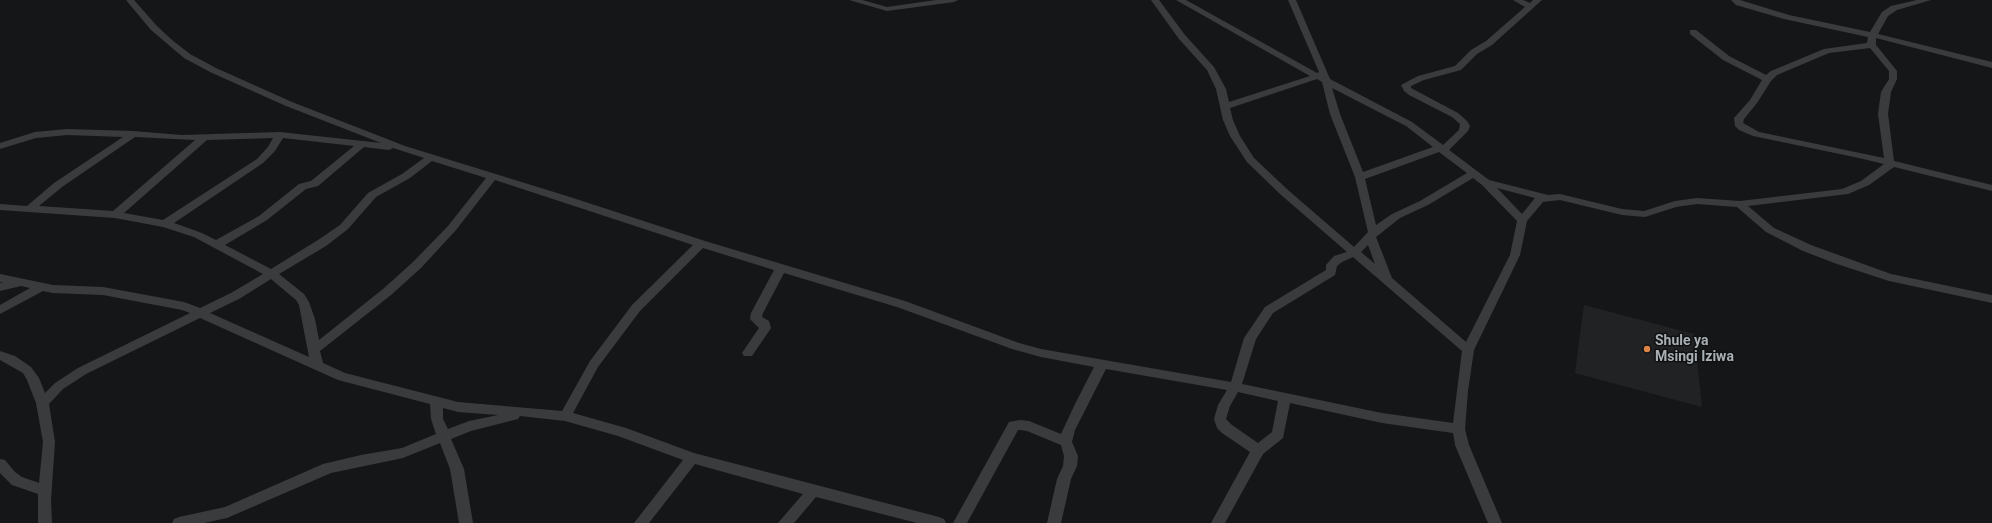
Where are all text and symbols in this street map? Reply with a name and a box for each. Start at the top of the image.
place label: Shule ya Msingi Iziwa [1655,333,1734,366]
marker: Shule ya Msingi Iziwa [1642,344,1652,354]

